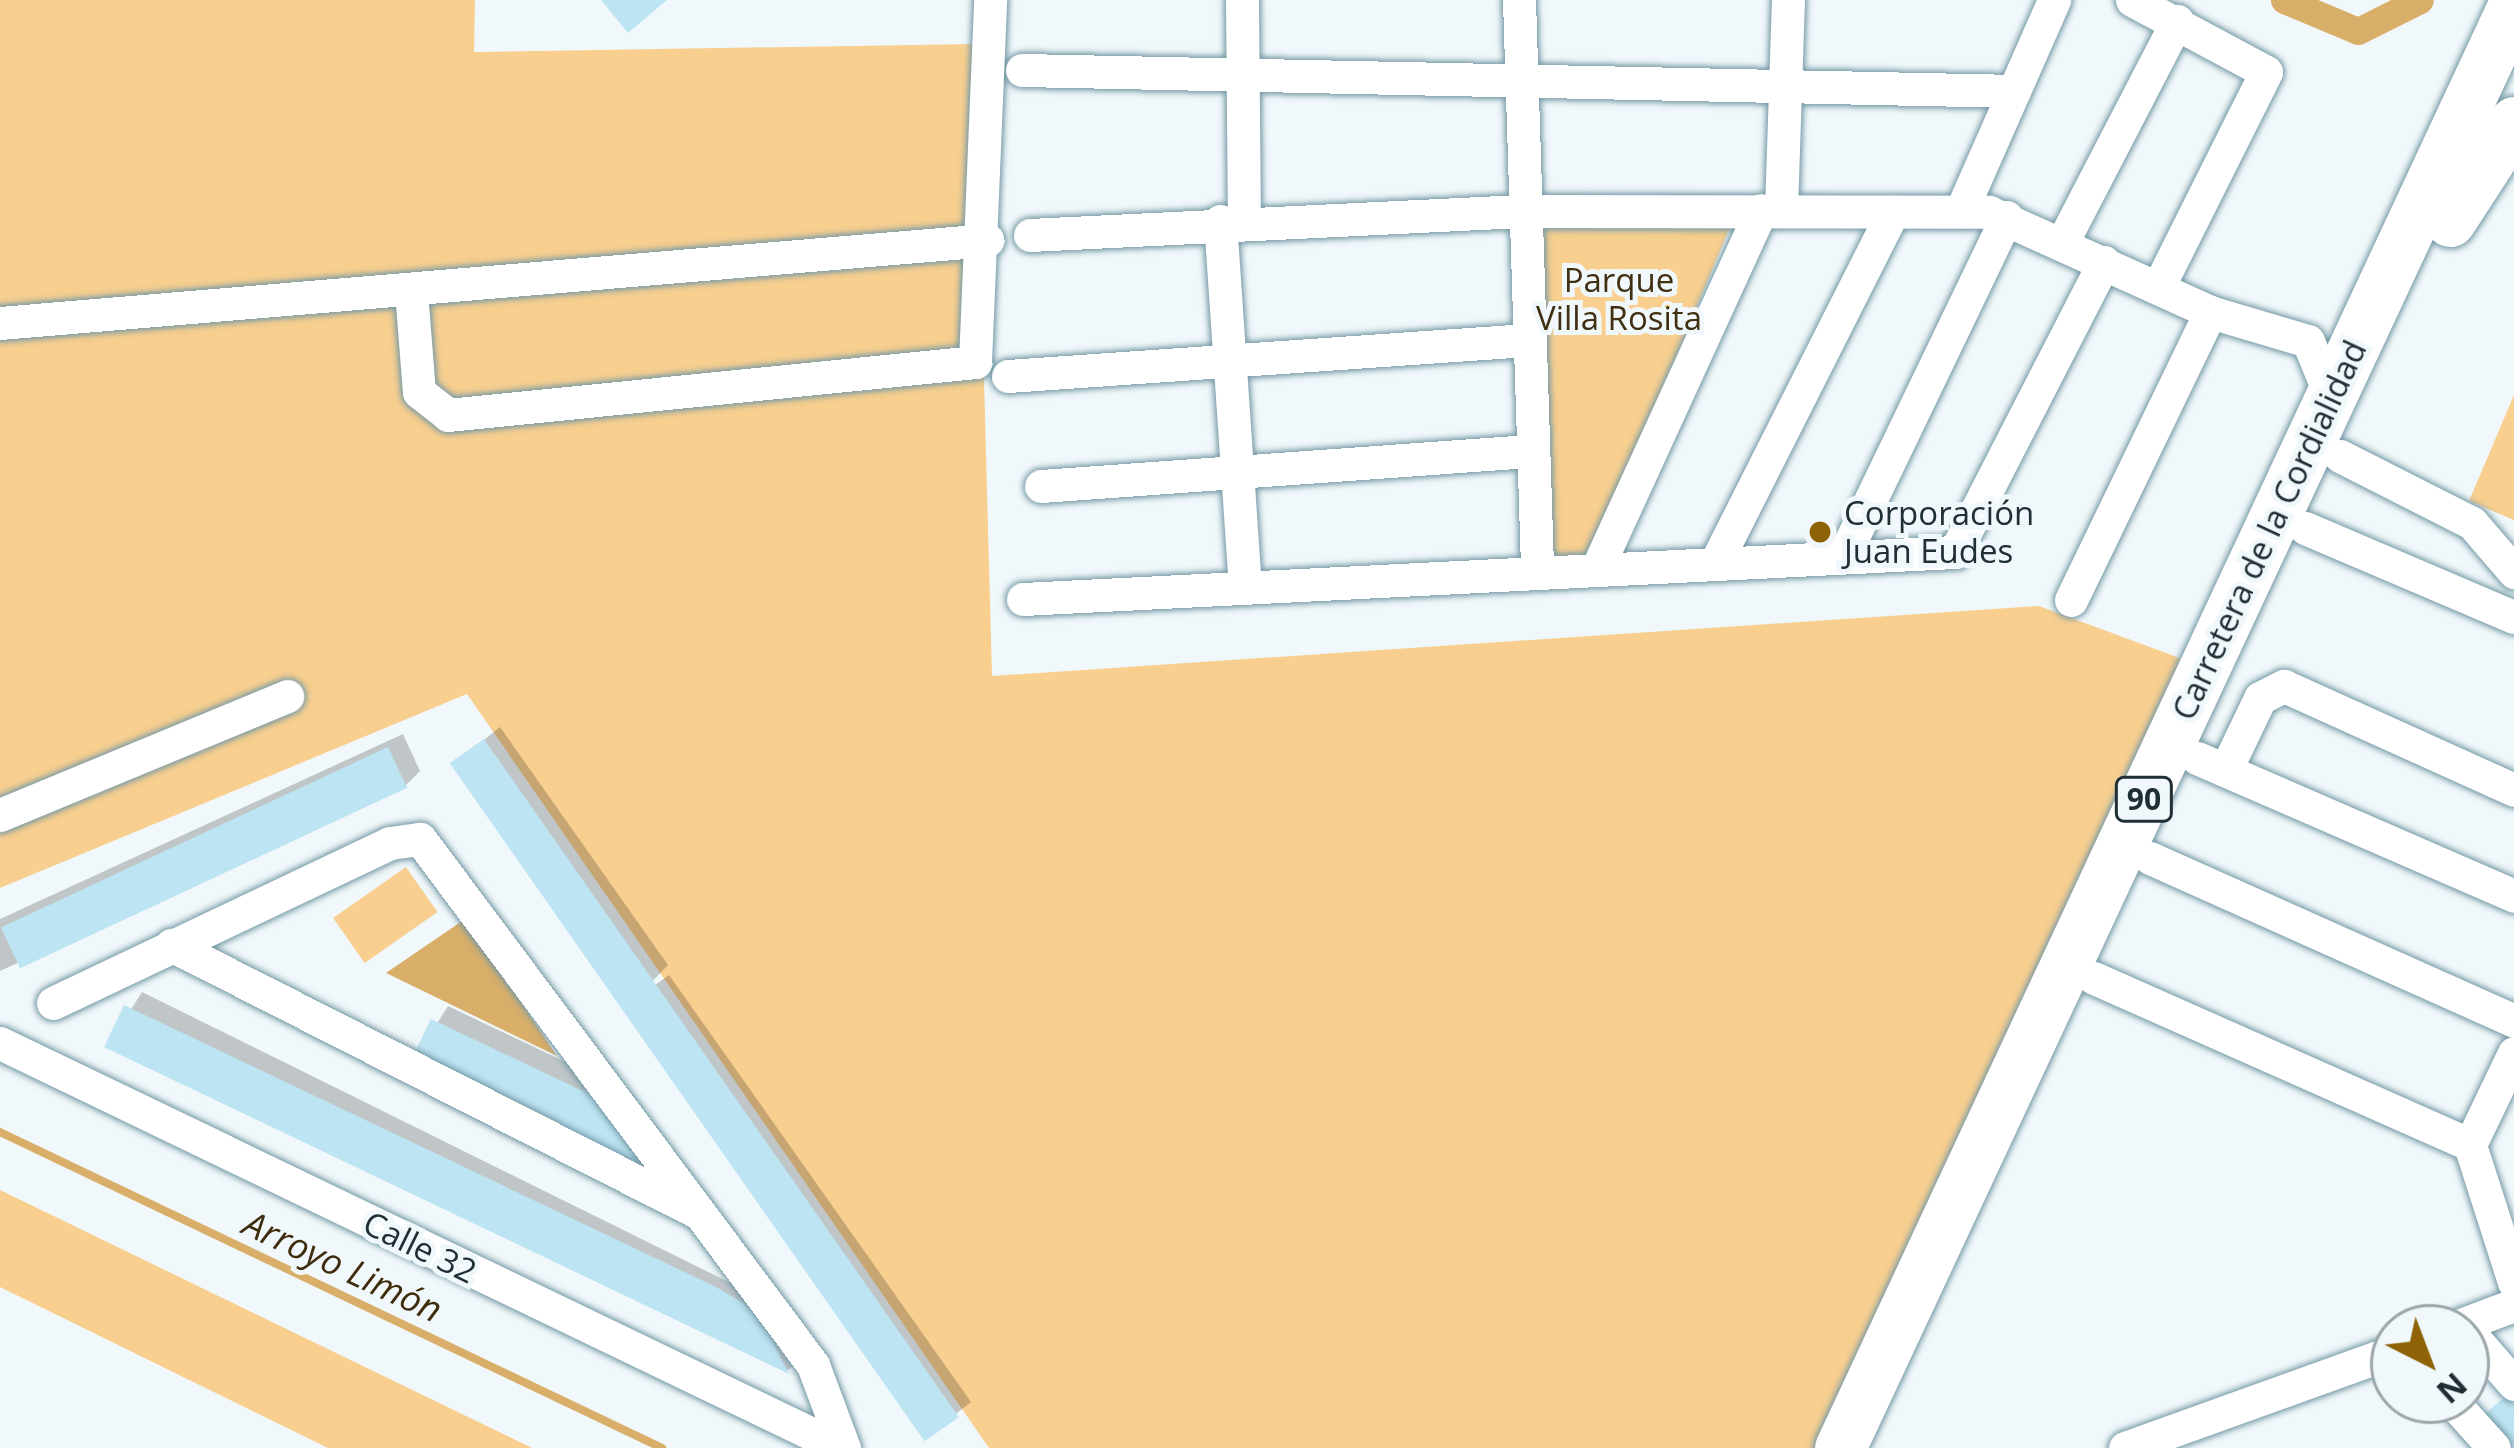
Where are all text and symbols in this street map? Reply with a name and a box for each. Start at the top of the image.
park label: Parque Villa Rosita [1536,260,1702,338]
street label: Carretera de la Cordialidad [2164,334,2374,726]
place label: Corporación Juan Eudes [1844,493,2034,571]
marker: Corporación Juan Eudes [1807,519,1833,545]
road number: 90 [2114,775,2174,823]
water label: Arroyo Limón [237,1201,449,1331]
street label: Calle 32 [357,1203,483,1291]
north arrow [2370,1304,2490,1424]
text: N [2427,1363,2477,1415]

